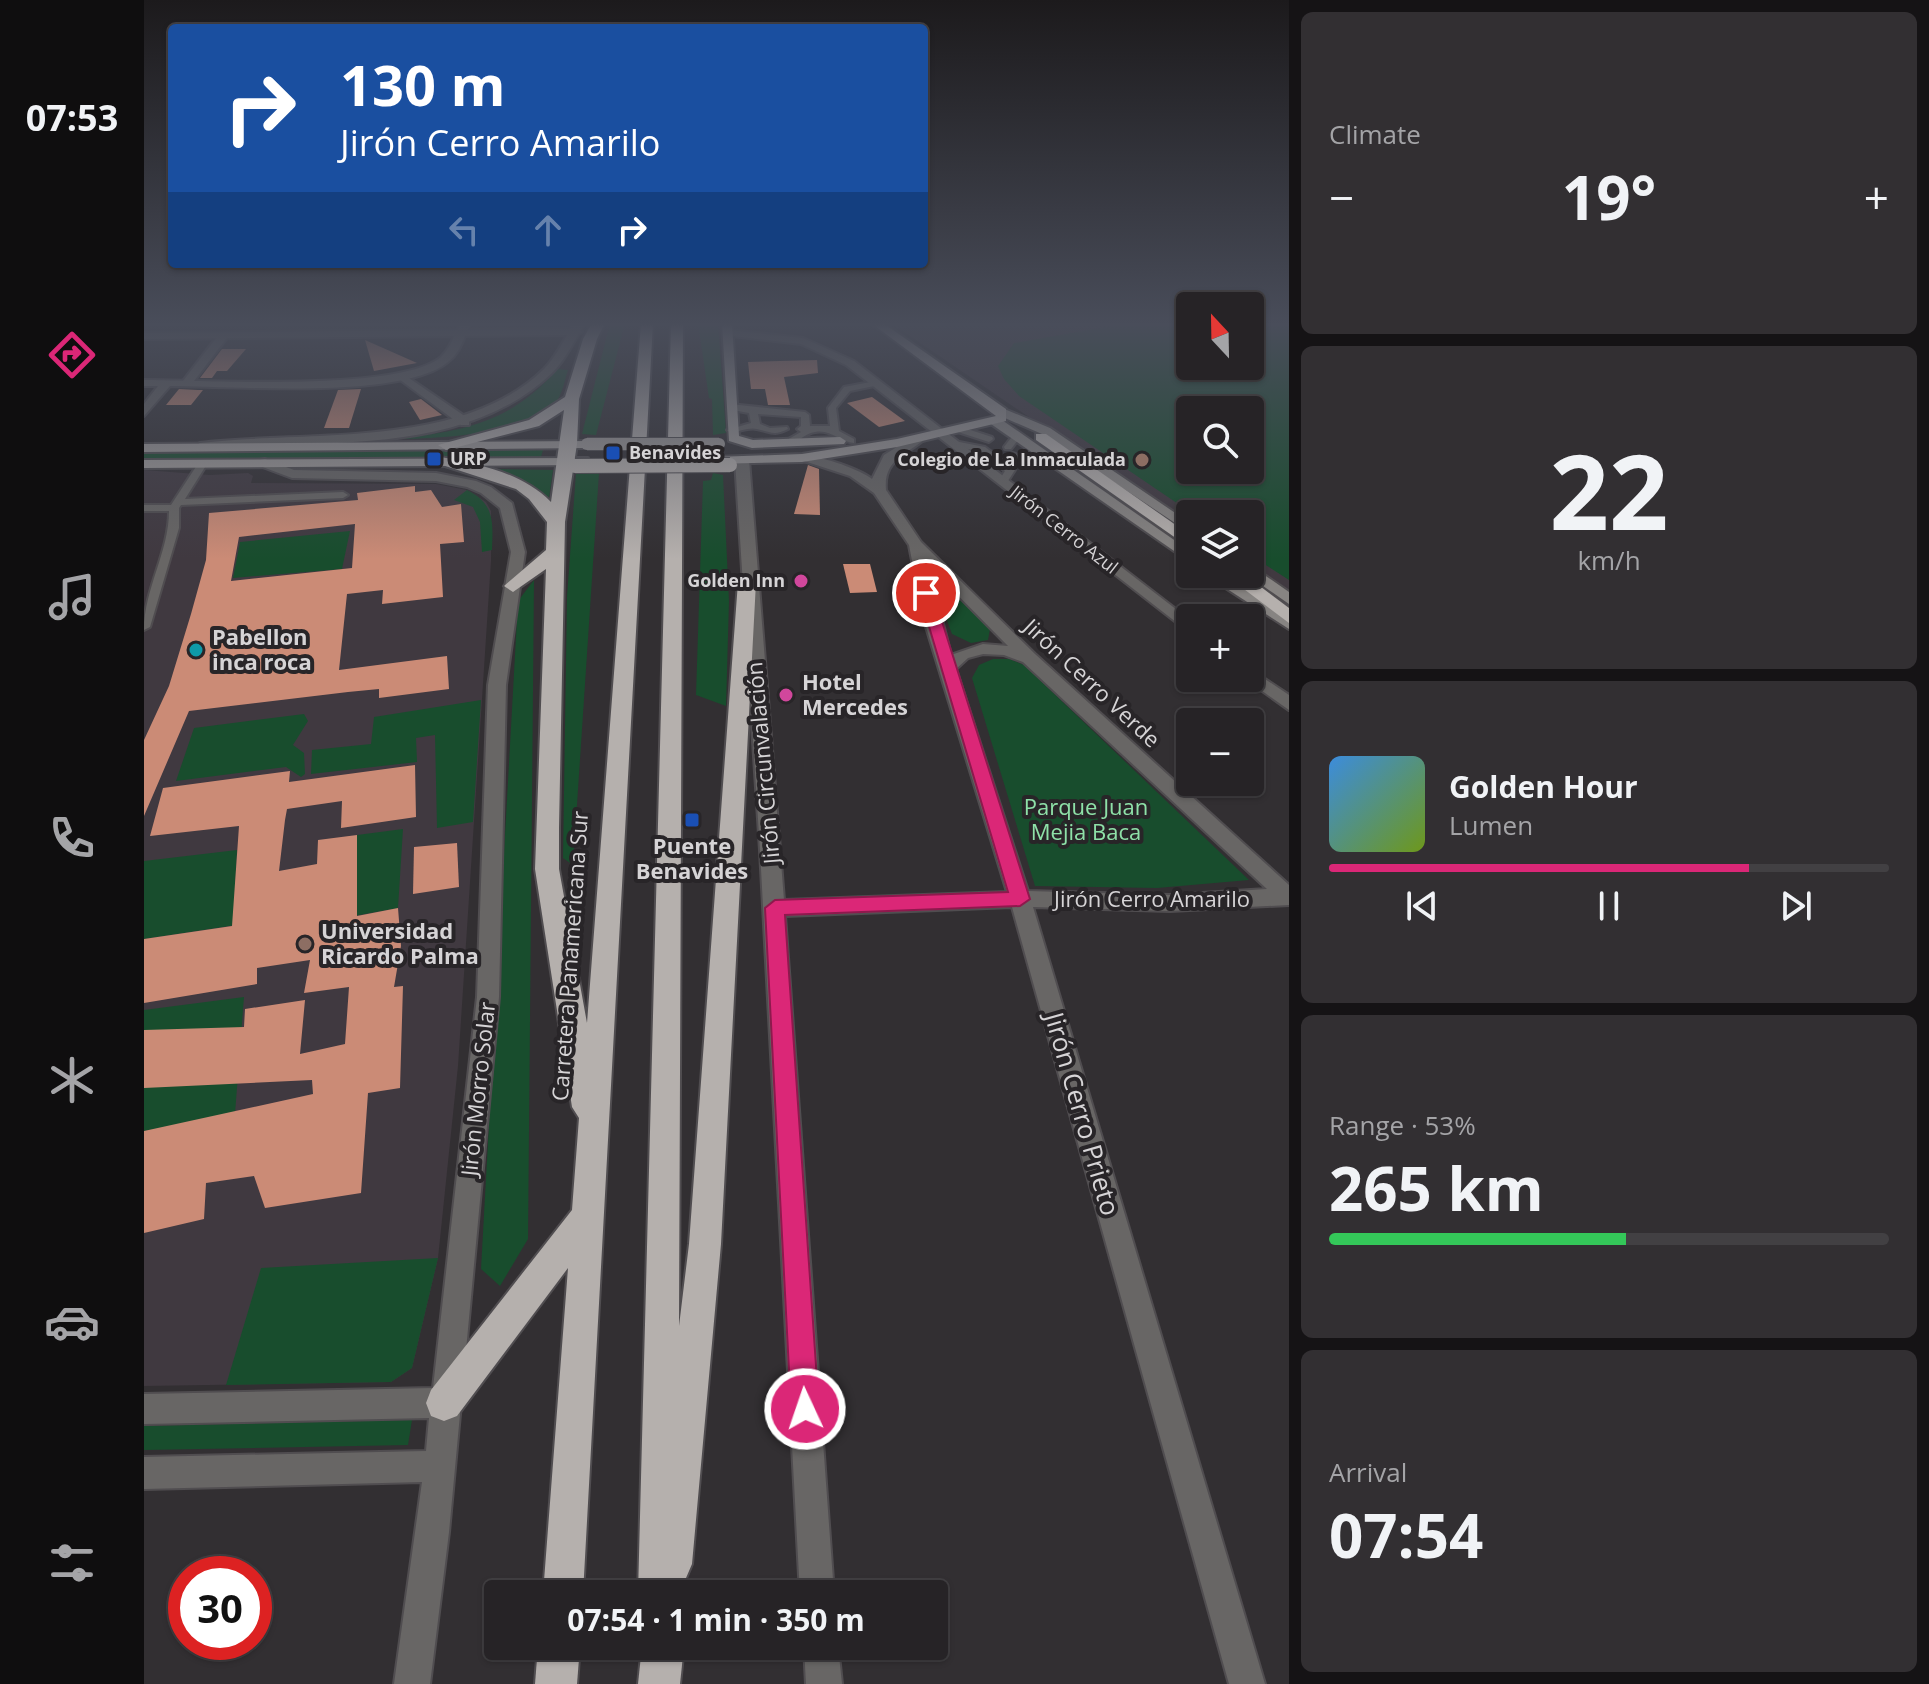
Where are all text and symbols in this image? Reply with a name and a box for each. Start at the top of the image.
text: 130 m [340,46,506,122]
icon: right [208,56,312,160]
text: 07:53 [26,93,118,142]
text: Climate [1329,116,1421,152]
text: Jirón Cerro Amarilo [340,118,661,167]
text: 19° [1562,156,1656,238]
text: − [1329,167,1354,227]
text: + [1864,167,1889,227]
icon: left [442,208,486,252]
icon: ahead [526,208,570,252]
icon: right [610,208,654,252]
north arrow [1176,292,1264,380]
map controls [1176,292,1264,796]
icon: directions [44,327,100,383]
button: search [1176,396,1264,484]
text: 22 [1550,419,1668,560]
place label: Benavides [629,440,721,464]
marker: Benavides [604,444,622,462]
place label: URP [450,446,487,470]
place label: Colegio de La Inmaculada [897,447,1126,471]
marker: URP [425,450,443,468]
marker: Colegio de La Inmaculada [1133,451,1151,469]
street label: Jirón Cerro Azul [1004,478,1123,579]
button: layers [1176,500,1264,588]
text: km/h [1577,542,1641,578]
pin [892,559,960,627]
place label: Golden Inn [687,568,785,592]
icon: music [44,569,100,625]
icon: arrive [904,571,948,615]
marker: Golden Inn [792,572,810,590]
button: + [1176,604,1264,692]
street label: Jirón Cerro Verde [1017,610,1167,753]
place label: Pabellon inca roca [212,621,312,676]
marker: Pabellon inca roca [187,641,205,659]
street label: Jirón Circunvalación [738,661,786,867]
place label: Hotel Mercedes [802,666,908,721]
marker: Hotel Mercedes [777,686,795,704]
button: − [1176,708,1264,796]
text: Golden Hour [1449,766,1638,807]
park label: Parque Juan Mejia Baca [1024,791,1148,846]
text: Lumen [1449,807,1533,843]
icon: phone [44,810,100,866]
street label: Carretera Panamericana Sur [544,810,594,1102]
marker: Puente Benavides [683,811,701,829]
place label: Puente Benavides [636,830,748,885]
street label: Jirón Cerro Amarilo [1052,883,1250,913]
icon: previous [1400,884,1444,928]
icon: pause [1587,884,1631,928]
icon: next [1774,884,1818,928]
place label: Universidad Ricardo Palma [321,915,479,970]
marker: Universidad Ricardo Palma [296,935,314,953]
street label: Jirón Morro Solar [453,1000,501,1179]
street label: Jirón Cerro Prieto [1036,1005,1129,1219]
icon: climate [44,1052,100,1108]
text: Range · 53% [1329,1107,1476,1143]
text: 265 km [1329,1147,1544,1229]
icon: car [44,1294,100,1350]
position arrow [763,1367,847,1451]
text: Arrival [1329,1454,1407,1490]
text: 07:54 [1329,1494,1483,1576]
icon: filters [44,1535,100,1591]
speed limit sign: 30 [168,1556,272,1660]
text: 07:54 · 1 min · 350 m [567,1599,865,1640]

